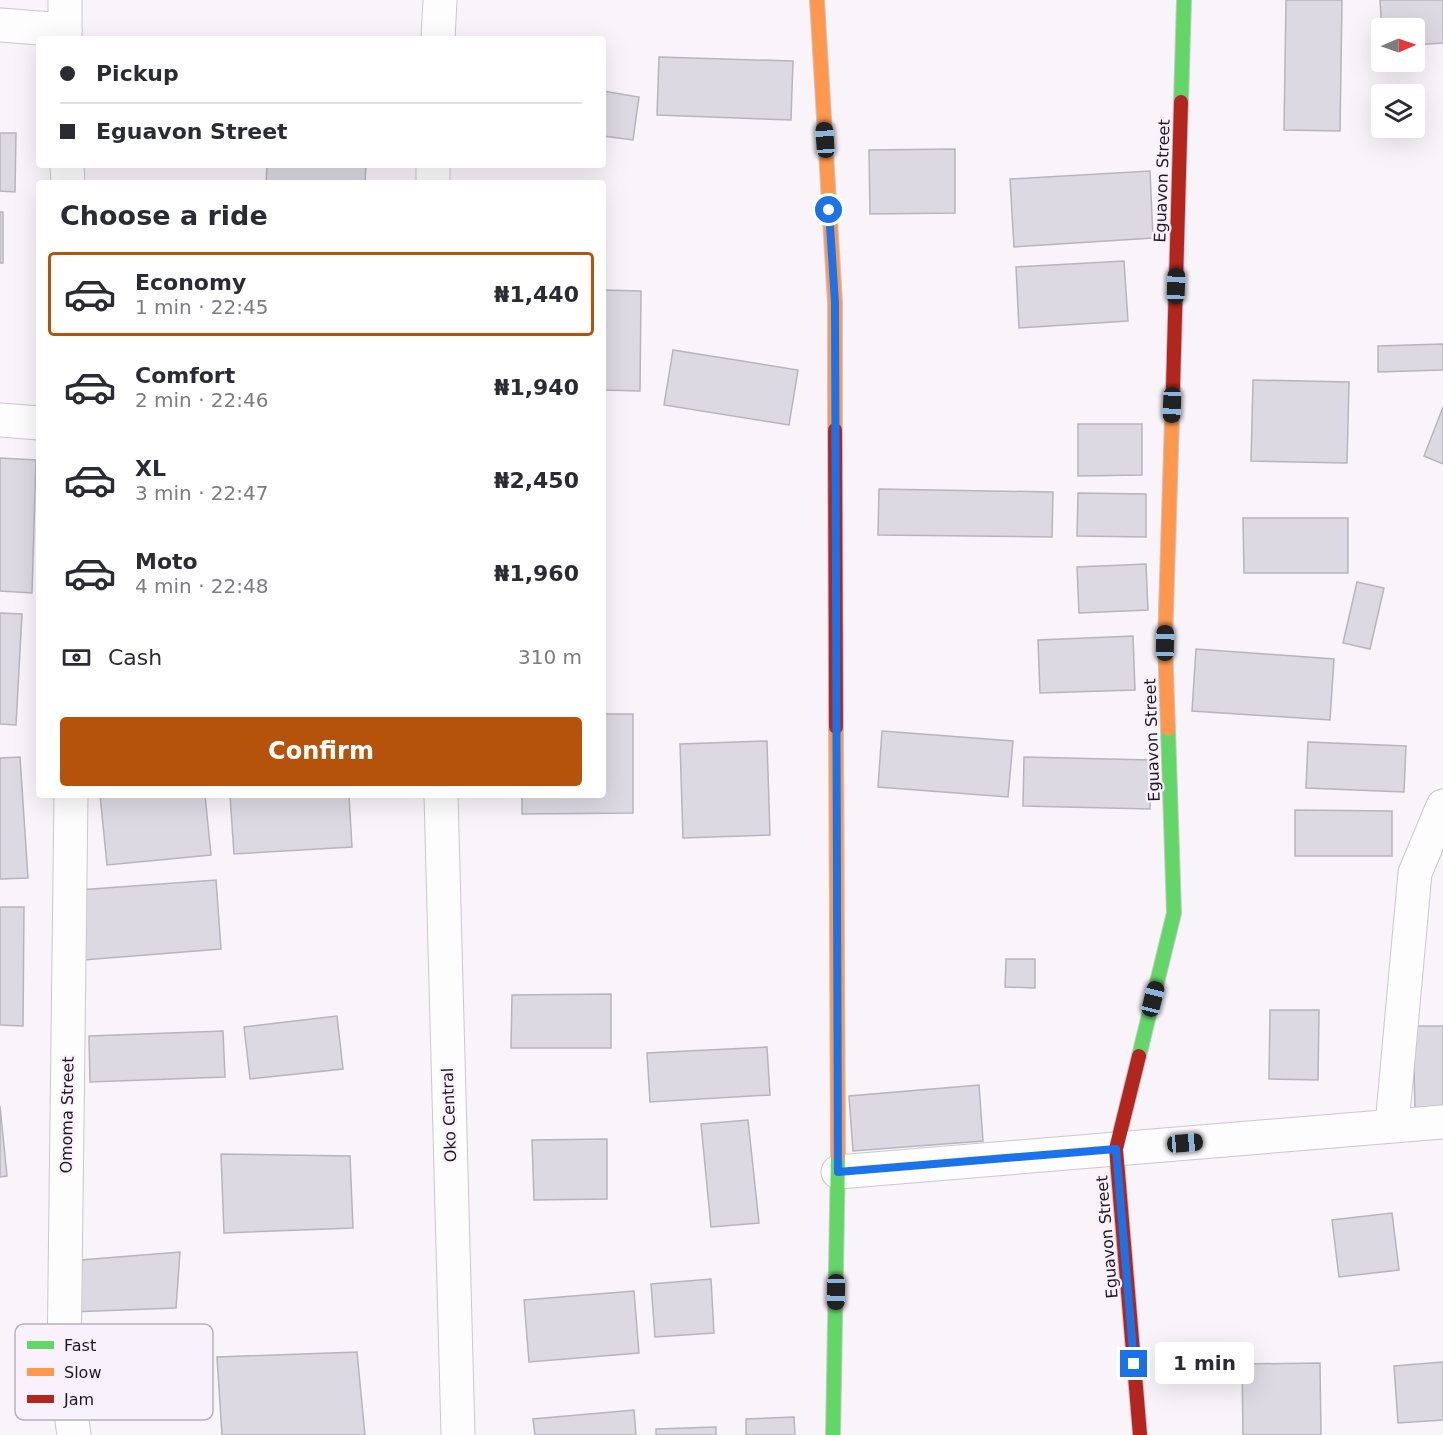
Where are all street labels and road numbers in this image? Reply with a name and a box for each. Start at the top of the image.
street label: Eguavon Street [1150,119,1174,243]
street label: Eguavon Street [1140,678,1164,802]
street label: Omoma Street [56,1056,78,1174]
street label: Oko Central [438,1067,460,1163]
street label: Eguavon Street [1092,1175,1122,1299]

